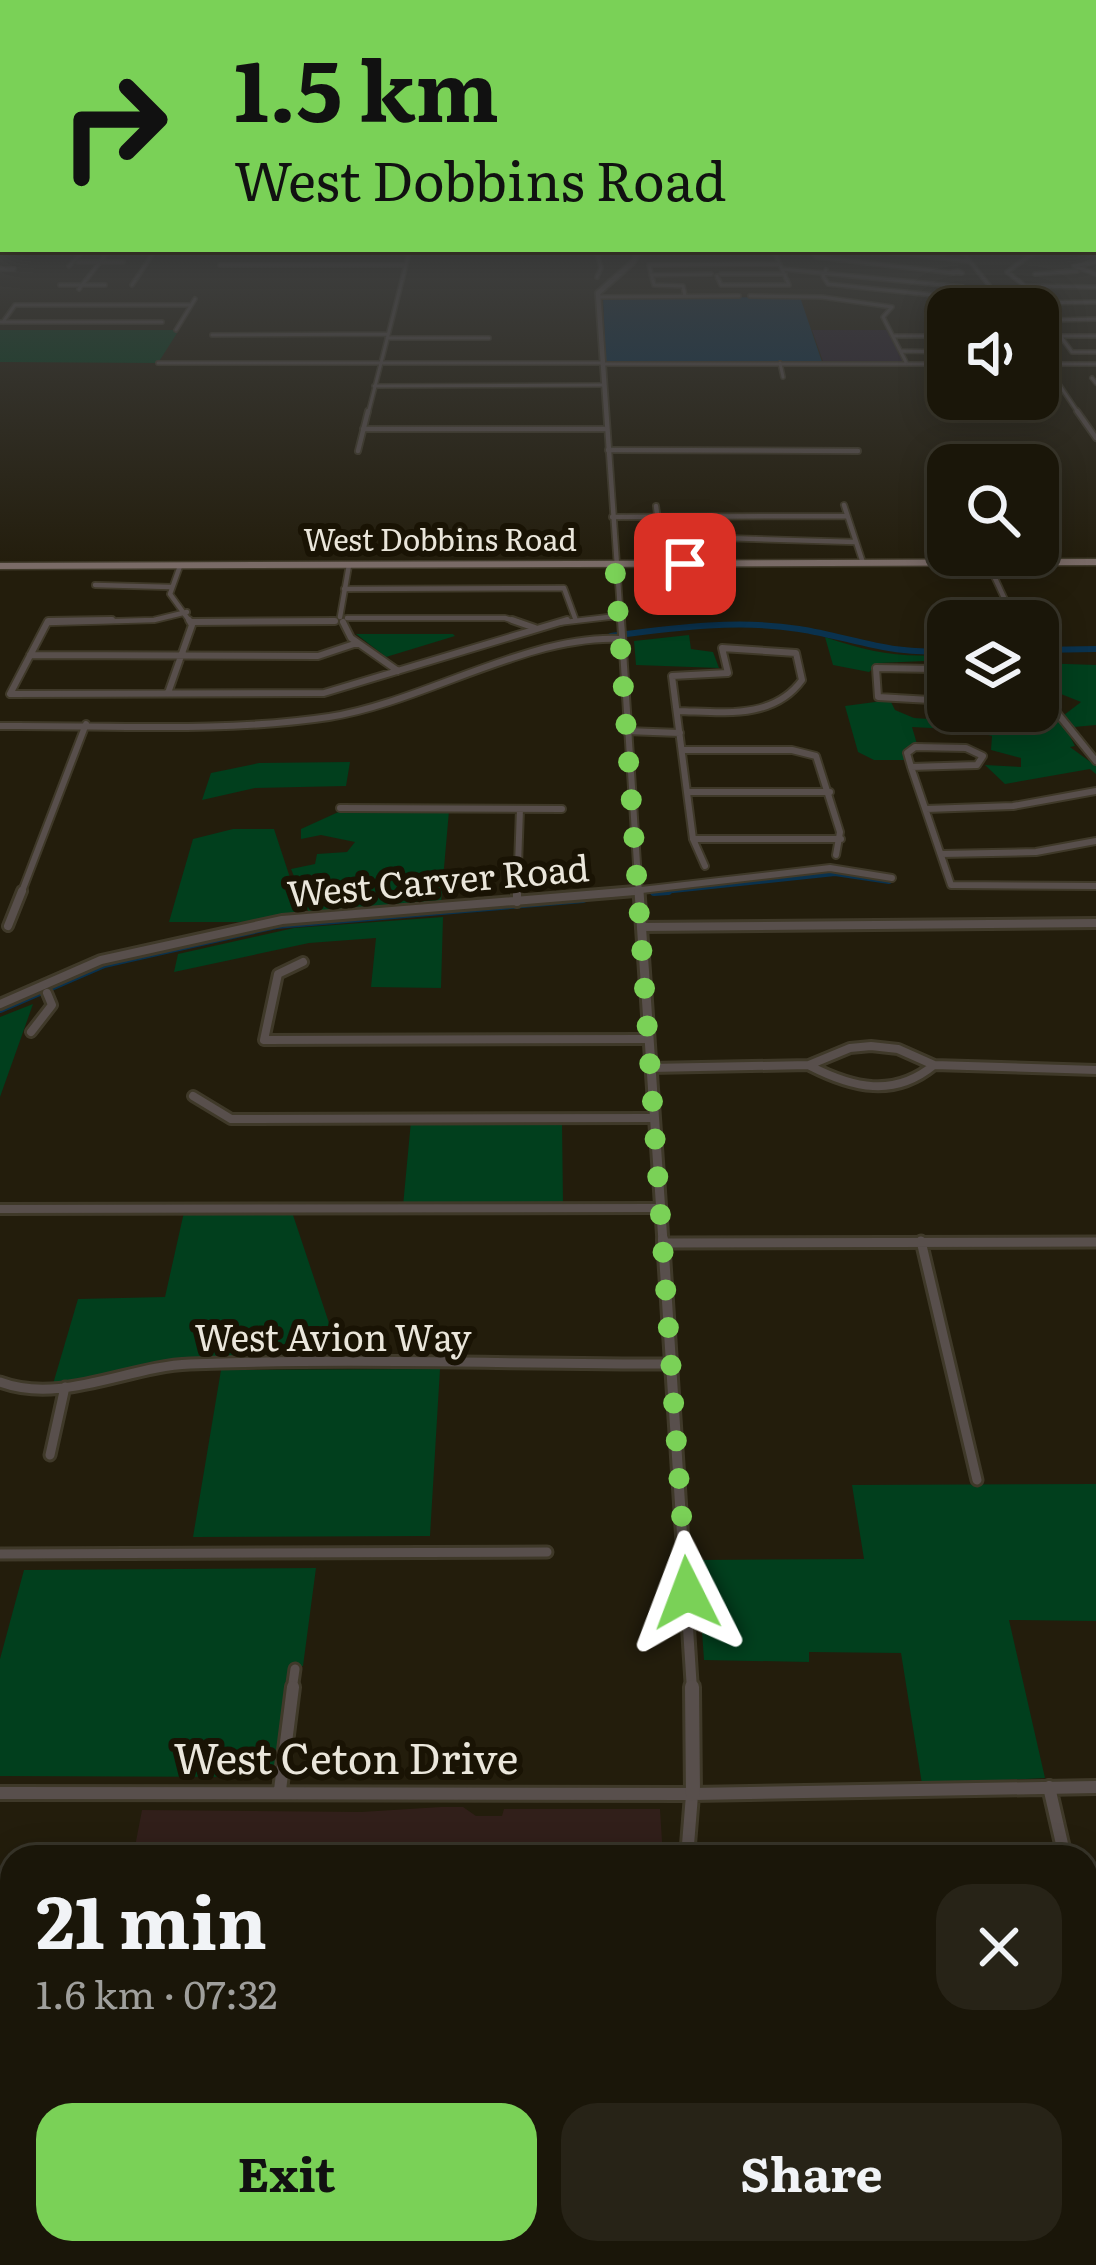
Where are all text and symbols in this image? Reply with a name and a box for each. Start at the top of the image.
text: 1.5 km [234,23,499,148]
icon: right [36,48,192,204]
text: West Dobbins Road [234,137,726,218]
map controls [927,288,1059,732]
button: sound [927,288,1059,420]
button: search [927,444,1059,576]
pin [634,513,736,615]
street label: West Dobbins Road [303,516,577,560]
icon: arrive [652,531,718,597]
button: layers [927,600,1059,732]
street label: West Carver Road [285,839,591,918]
street label: West Avion Way [194,1309,472,1362]
position arrow [624,1530,750,1656]
street label: West Ceton Drive [173,1725,519,1787]
text: 21 min [36,1864,267,1971]
button: close [936,1884,1062,2010]
text: 1.6 km · 07:32 [36,1963,277,2021]
button: Exit [36,2103,537,2241]
button: Share [561,2103,1062,2241]

